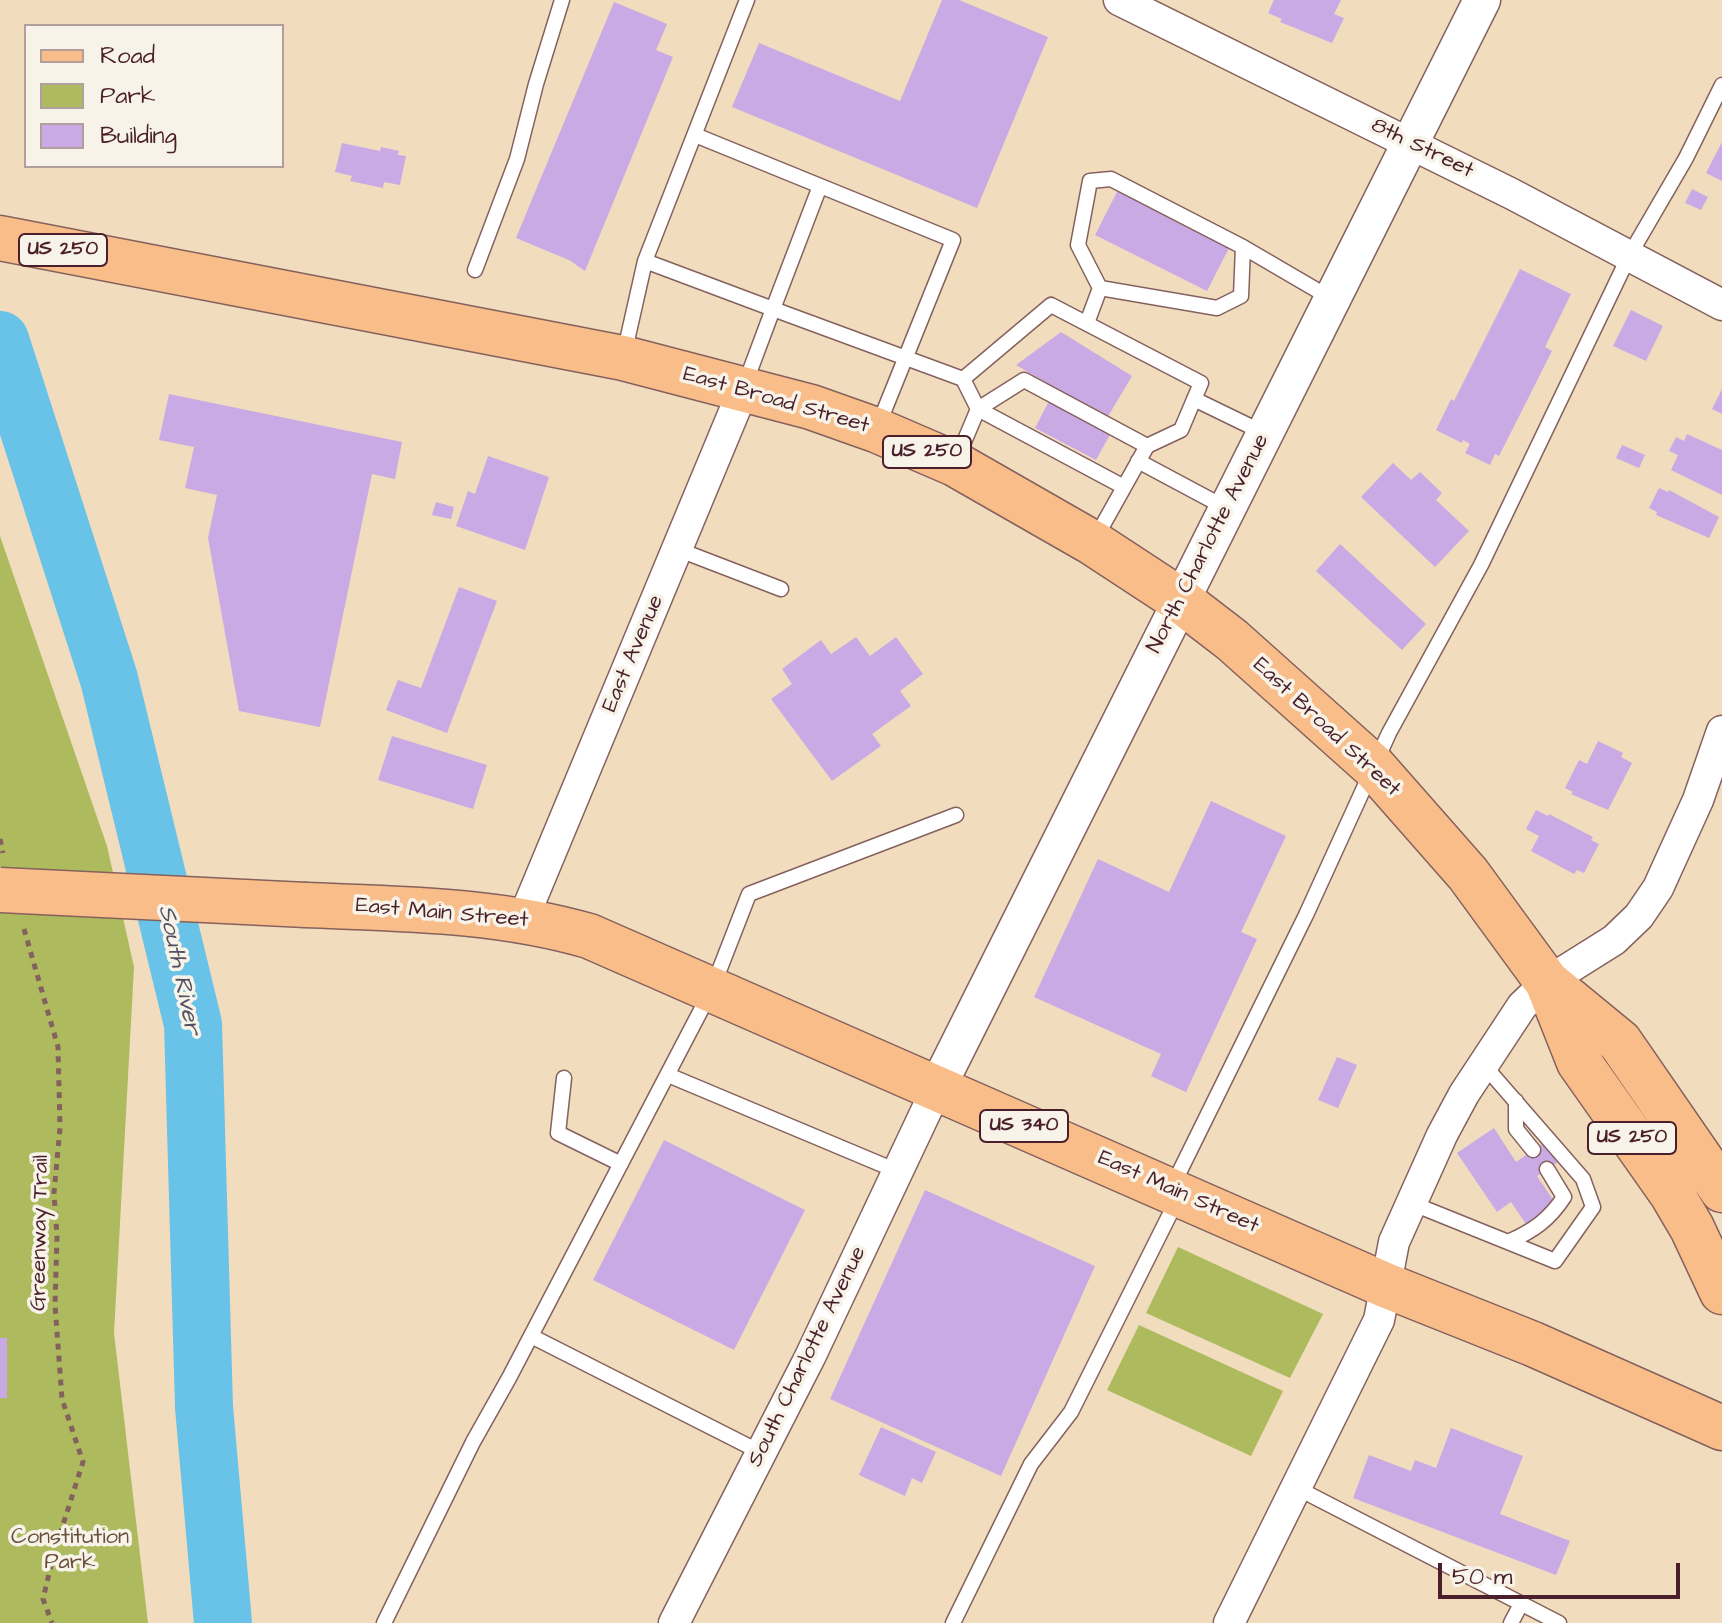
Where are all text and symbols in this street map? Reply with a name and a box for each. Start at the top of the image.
legend [24,24,284,168]
text: Road [100,39,155,73]
text: Park [100,79,156,113]
street label: 8th Street [1366,113,1478,185]
text: Building [100,119,177,153]
road number: US 250 [19,234,107,266]
street label: East Broad Street [680,362,872,440]
street label: North Charlotte Avenue [1142,430,1276,658]
road number: US 250 [883,436,971,468]
street label: East Avenue [598,592,670,716]
street label: East Broad Street [1247,653,1405,803]
street label: East Main Street [355,893,529,935]
water label: South River [150,903,206,1037]
road number: US 340 [980,1110,1068,1142]
road number: US 250 [1588,1122,1676,1154]
street label: East Main Street [1093,1146,1263,1240]
street label: Greenway Trail [26,1155,56,1311]
street label: South Charlotte Avenue [743,1243,873,1471]
park label: Constitution Park [11,1525,129,1576]
scale bar [1442,1547,1684,1597]
text: 50 m [1452,1560,1512,1594]

